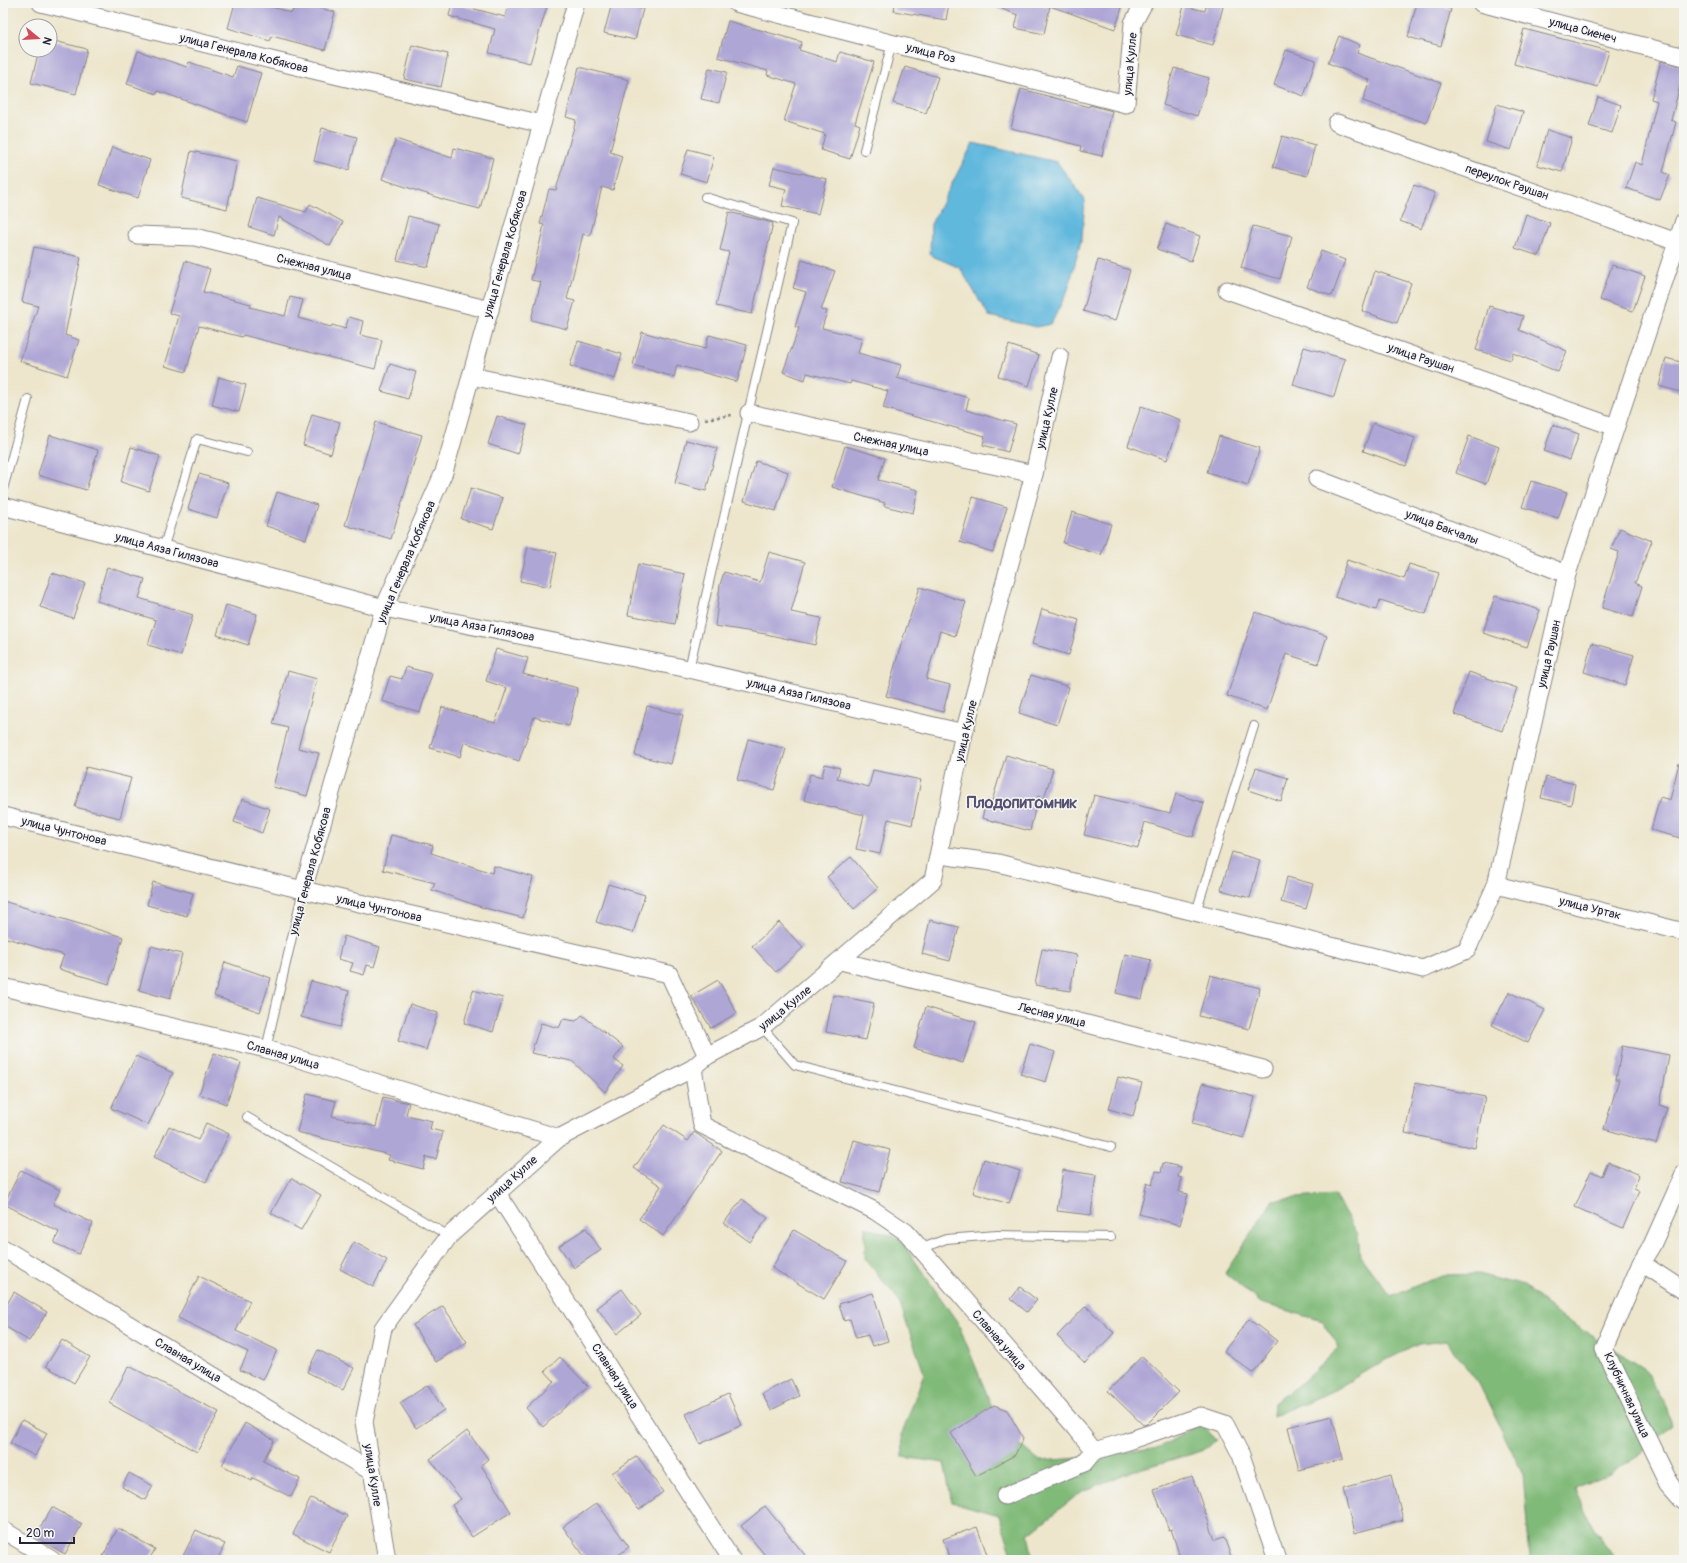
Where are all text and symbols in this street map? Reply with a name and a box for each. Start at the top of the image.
street label: улица Сиенеч [1547,14,1618,47]
north arrow [18,18,58,58]
street label: улица Генерала Кобякова [177,30,310,77]
street label: улица Кулле [1120,32,1141,97]
text: N [40,35,54,47]
street label: улица Роз [904,40,957,67]
street label: переулок Раушан [1463,161,1550,204]
street label: улица Генерала Кобякова [480,188,531,321]
street label: Снежная улица [275,251,353,284]
street label: улица Раушан [1385,340,1456,377]
street label: улица Кулле [1033,386,1062,451]
street label: Снежная улица [852,429,930,460]
street label: улица Генерала Кобякова [373,498,439,627]
street label: улица Бакчалы [1402,506,1481,548]
street label: улица Аяза Гилязова [112,529,221,572]
street label: улица Аяза Гилязова [427,610,536,645]
street label: улица Раушан [1534,619,1565,690]
street label: улица Аяза Гилязова [744,675,853,714]
street label: улица Кулле [952,699,981,764]
district label: Плодопитомник [967,793,1077,813]
street label: улица Генерала Кобякова [286,805,335,938]
street label: улица Чунтонова [19,813,108,849]
street label: улица Чунтонова [334,891,423,926]
street label: улица Уртак [1556,893,1622,923]
street label: улица Кулле [755,983,815,1035]
street label: Лесная улица [1016,1000,1088,1031]
street label: Славная улица [245,1038,321,1073]
street label: улица Кулле [483,1153,541,1207]
street label: Славная улица [968,1307,1029,1374]
street label: Славная улица [152,1335,224,1386]
street label: Славная улица [588,1341,641,1412]
street label: Клубничная улица [1600,1350,1653,1441]
street label: улица Кулле [360,1442,385,1507]
scale bar [20,1519,74,1545]
text: 20 m [26,1526,55,1541]

